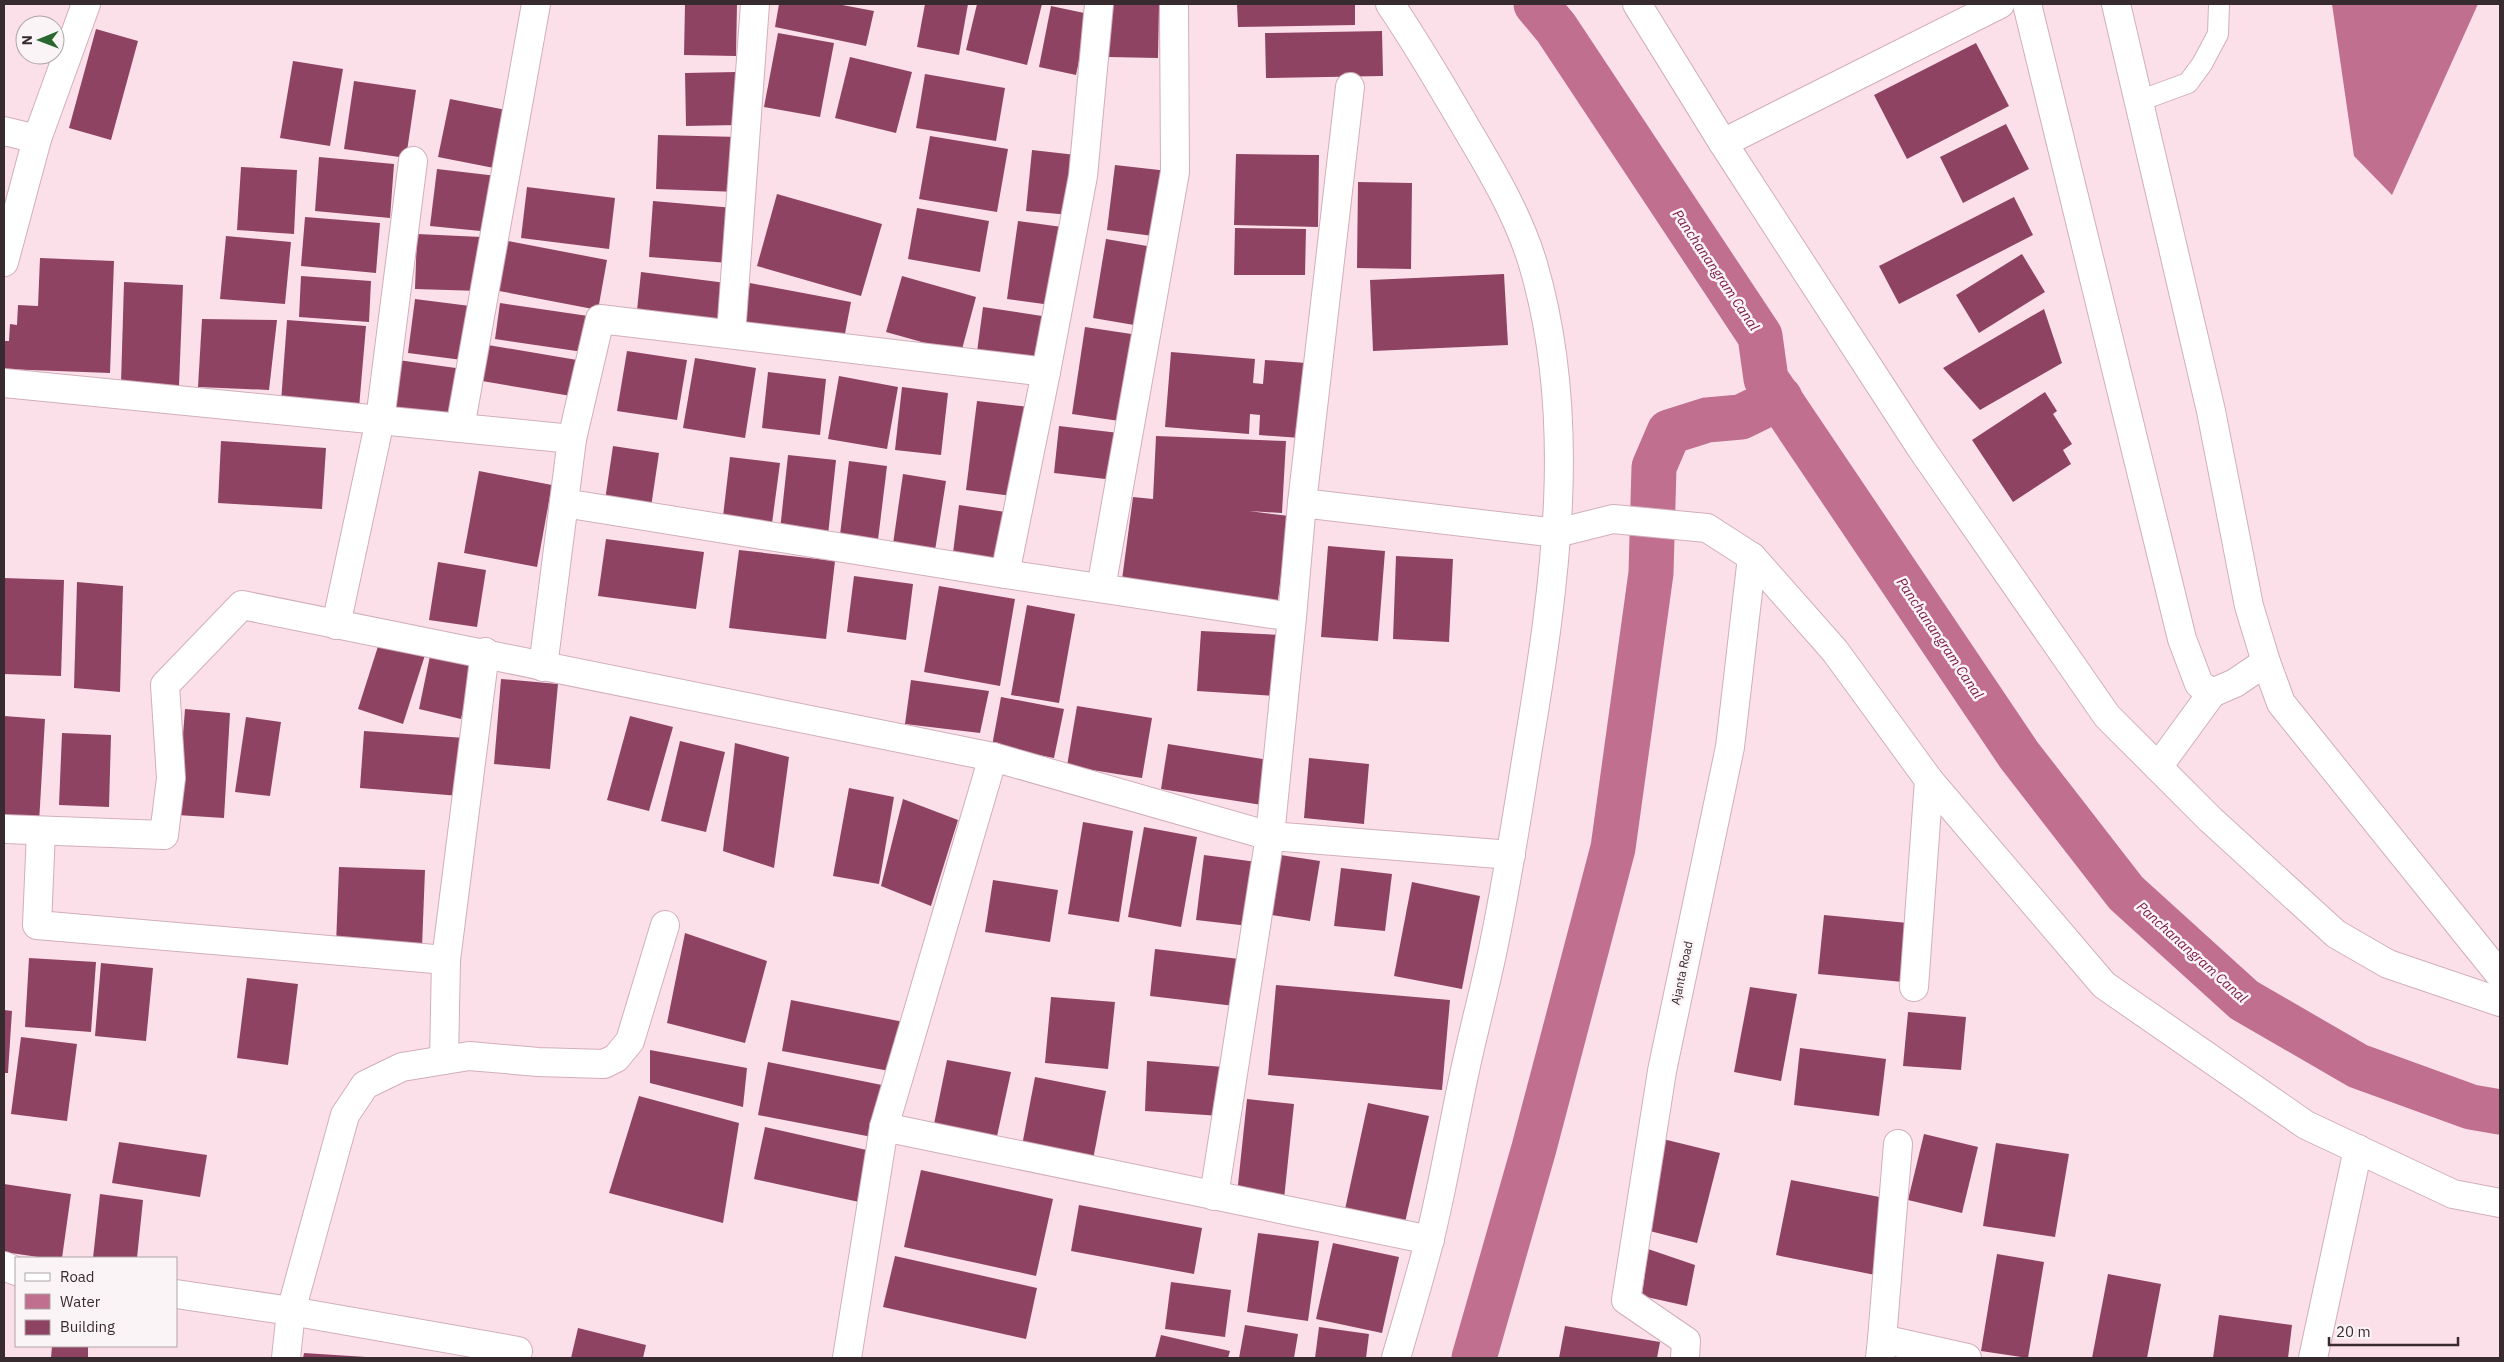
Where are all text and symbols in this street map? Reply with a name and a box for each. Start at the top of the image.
north arrow [15,15,65,65]
text: N [18,35,36,45]
water label: Panchanangram Canal [1669,206,1764,334]
water label: Panchanangram Canal [1893,574,1988,702]
water label: Panchanangram Canal [2133,898,2251,1007]
street label: Ajanta Road [1667,940,1696,1006]
legend [15,1257,178,1347]
text: Road [60,1267,95,1286]
text: Water [60,1292,101,1311]
scale bar [2329,1314,2458,1346]
text: Building [60,1317,115,1336]
text: 20 m [2336,1322,2371,1341]

